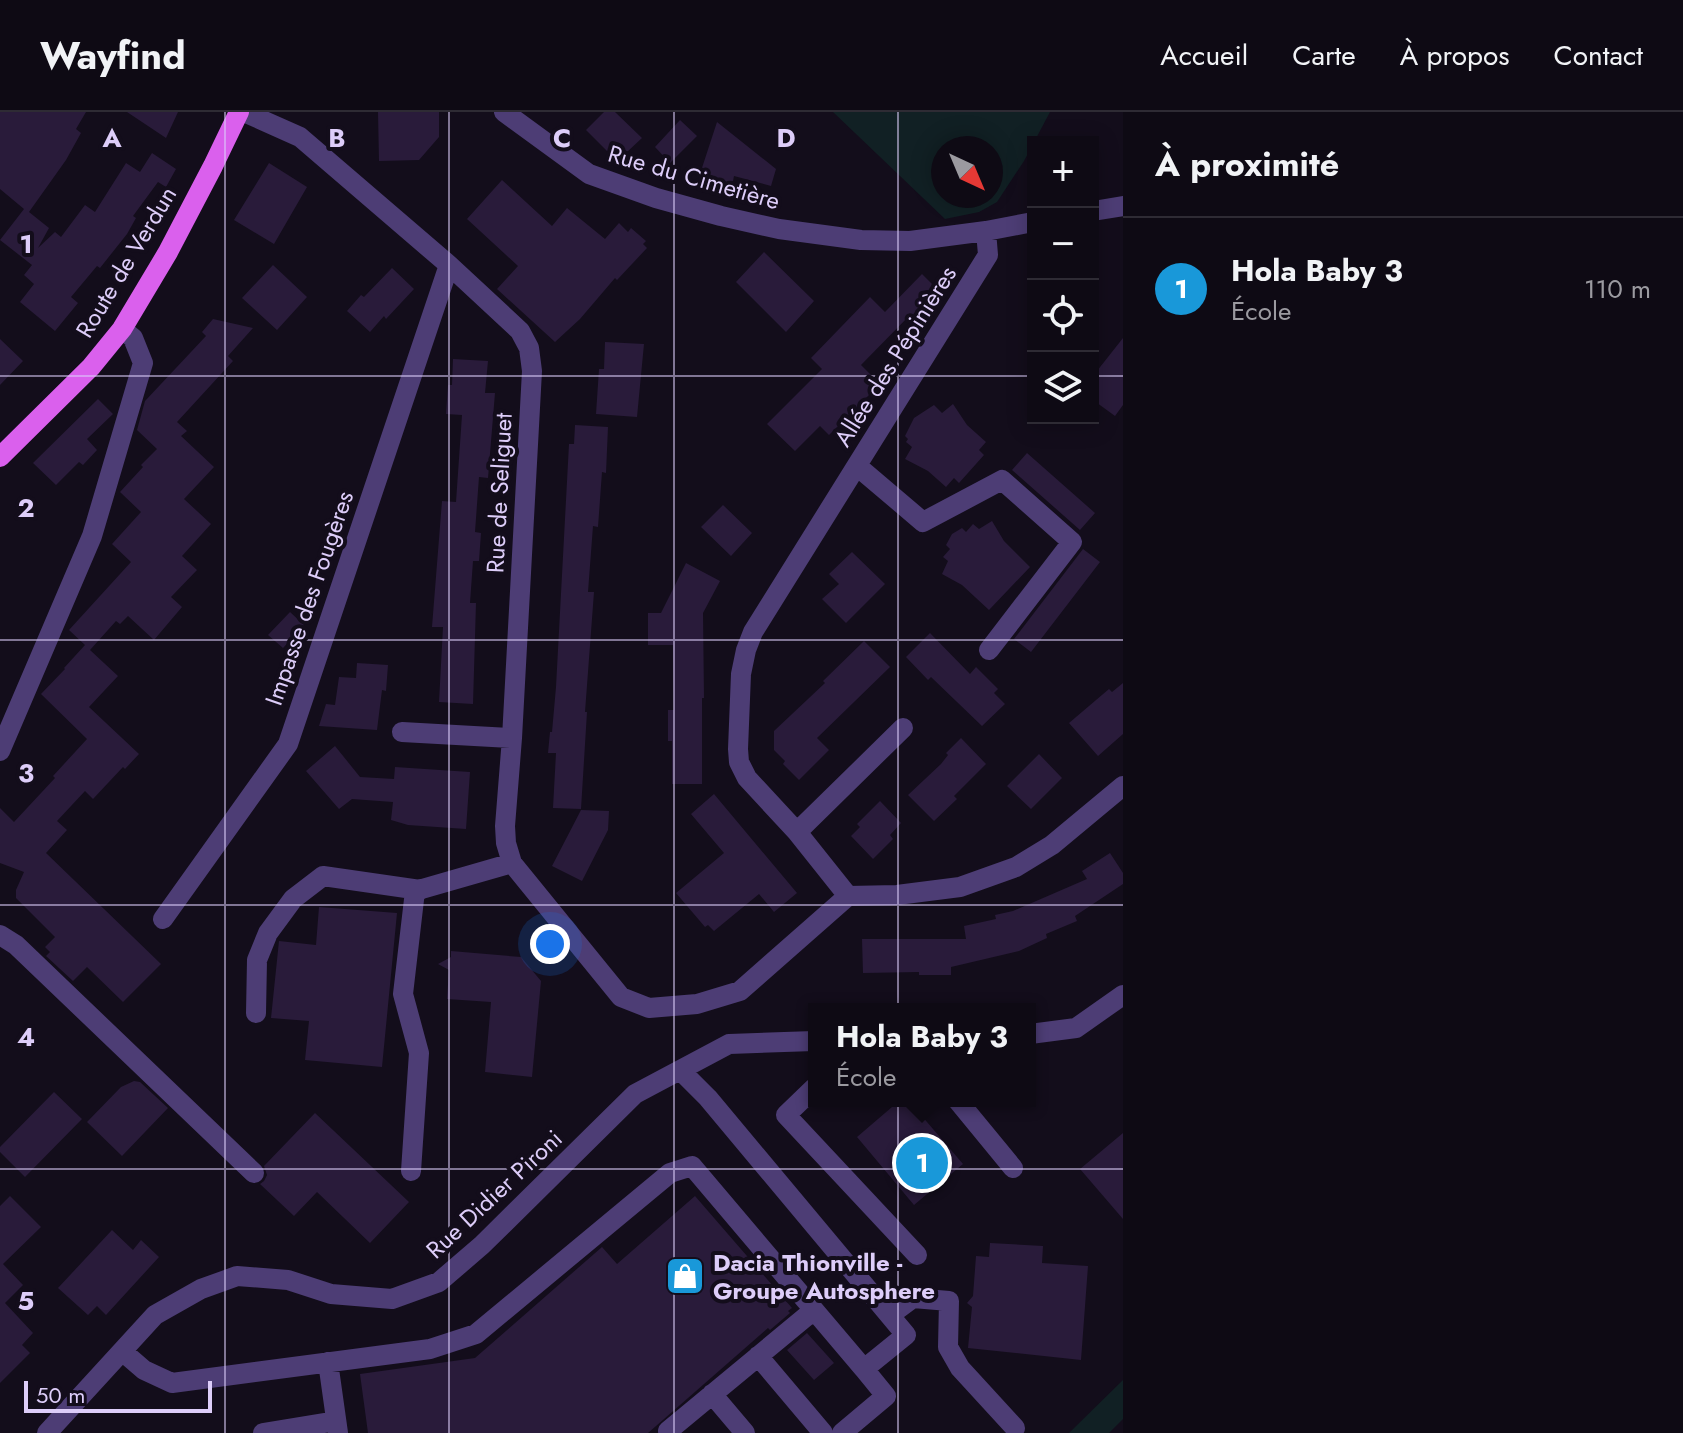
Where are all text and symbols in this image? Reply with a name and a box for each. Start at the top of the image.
text: Wayfind [40,28,186,83]
text: Accueil [1160,35,1248,76]
text: Carte [1292,35,1356,76]
text: À propos [1400,35,1510,76]
text: Contact [1554,35,1643,76]
text: A [101,119,122,157]
text: B [328,119,346,157]
text: C [553,119,571,157]
text: D [776,119,796,157]
street label: Rue du Cimetière [604,136,784,218]
north arrow [931,136,1003,208]
map controls [1027,136,1099,424]
button: + [1027,136,1099,208]
text: À proximité [1155,140,1339,189]
street label: Route de Verdun [67,180,185,344]
button: − [1027,208,1099,280]
text: 1 [19,225,33,263]
text: Hola Baby 3 [1231,249,1403,292]
street label: Allée des Pépinières [825,259,965,453]
text: 1 [1174,270,1188,308]
text: 110 m [1584,270,1651,308]
button: locate [1027,280,1099,352]
text: École [1231,292,1291,330]
button: layers [1027,352,1099,424]
street label: Rue de Seliguet [477,412,521,574]
street label: Impasse des Fougères [256,486,362,710]
text: 2 [17,489,35,527]
text: 3 [18,754,34,792]
your location [530,924,570,964]
popup [808,1003,1036,1107]
text: Hola Baby 3 [836,1015,1008,1058]
text: 4 [17,1018,35,1056]
text: École [836,1058,896,1096]
street label: Rue Didier Pironi [418,1121,570,1267]
pin: 1 [896,1133,948,1193]
place label: Dacia Thionville - Groupe Autosphere [713,1245,935,1308]
shop icon: Dacia Thionville - Groupe Autosphere [664,1255,706,1297]
text: 5 [18,1282,34,1320]
scale bar [24,1377,212,1413]
text: 50 m [36,1379,85,1411]

